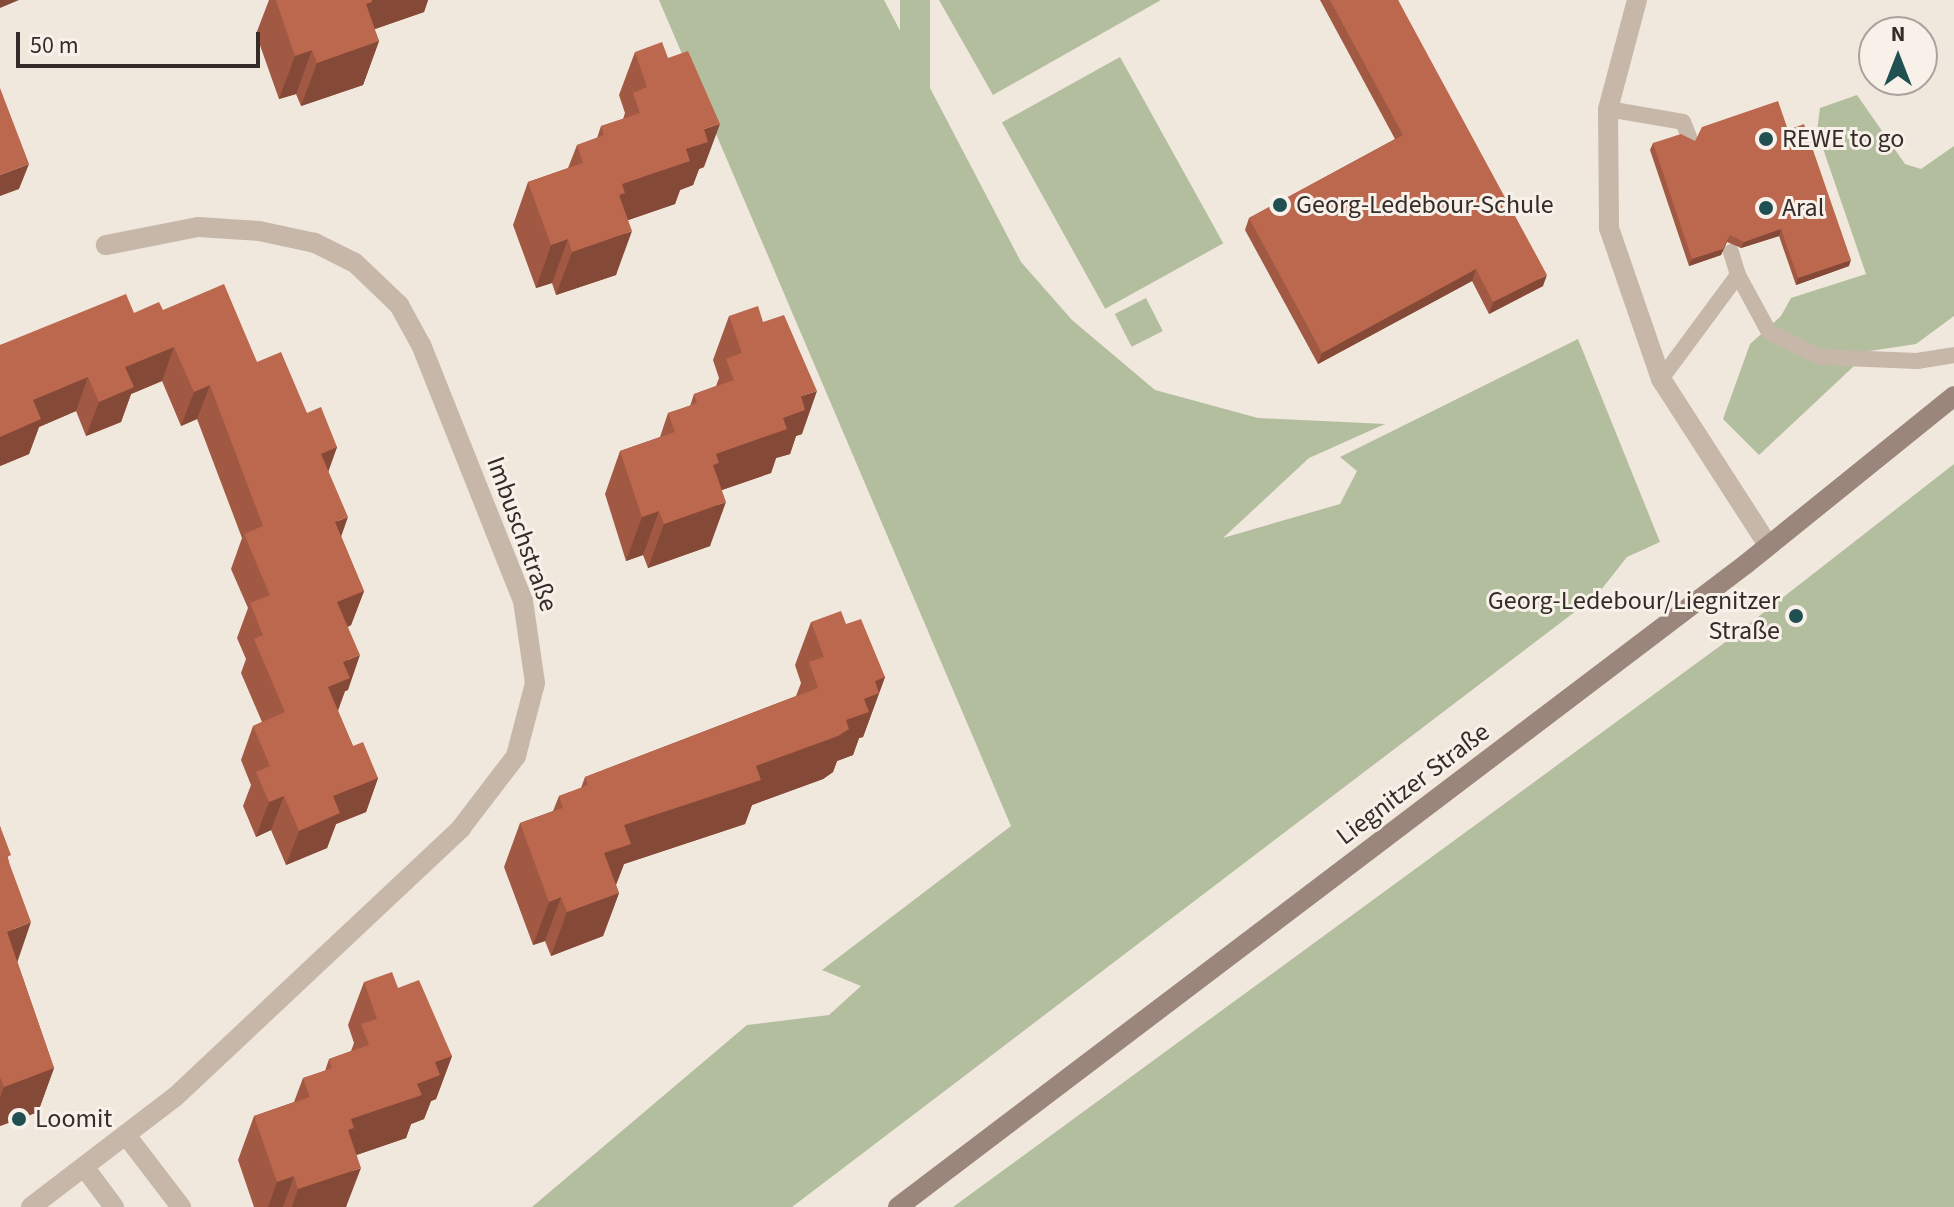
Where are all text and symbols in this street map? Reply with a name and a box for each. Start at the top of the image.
scale bar [20,16,264,66]
north arrow [1858,16,1938,96]
text: N [1891,18,1905,50]
text: 50 m [30,28,79,63]
place label: REWE to go [1782,123,1904,155]
marker: REWE to go [1757,130,1775,148]
place label: Georg-Ledebour-Schule [1296,189,1554,221]
place label: Aral [1782,192,1824,224]
marker: Georg-Ledebour-Schule [1271,196,1289,214]
marker: Aral [1757,199,1775,217]
street label: Imbuschstraße [480,452,564,616]
place label: Georg-Ledebour/Liegnitzer Straße [1488,585,1780,646]
marker: Georg-Ledebour/Liegnitzer Straße [1787,607,1805,625]
street label: Liegnitzer Straße [1330,716,1496,852]
place label: Loomit [35,1103,112,1135]
marker: Loomit [10,1110,28,1128]

